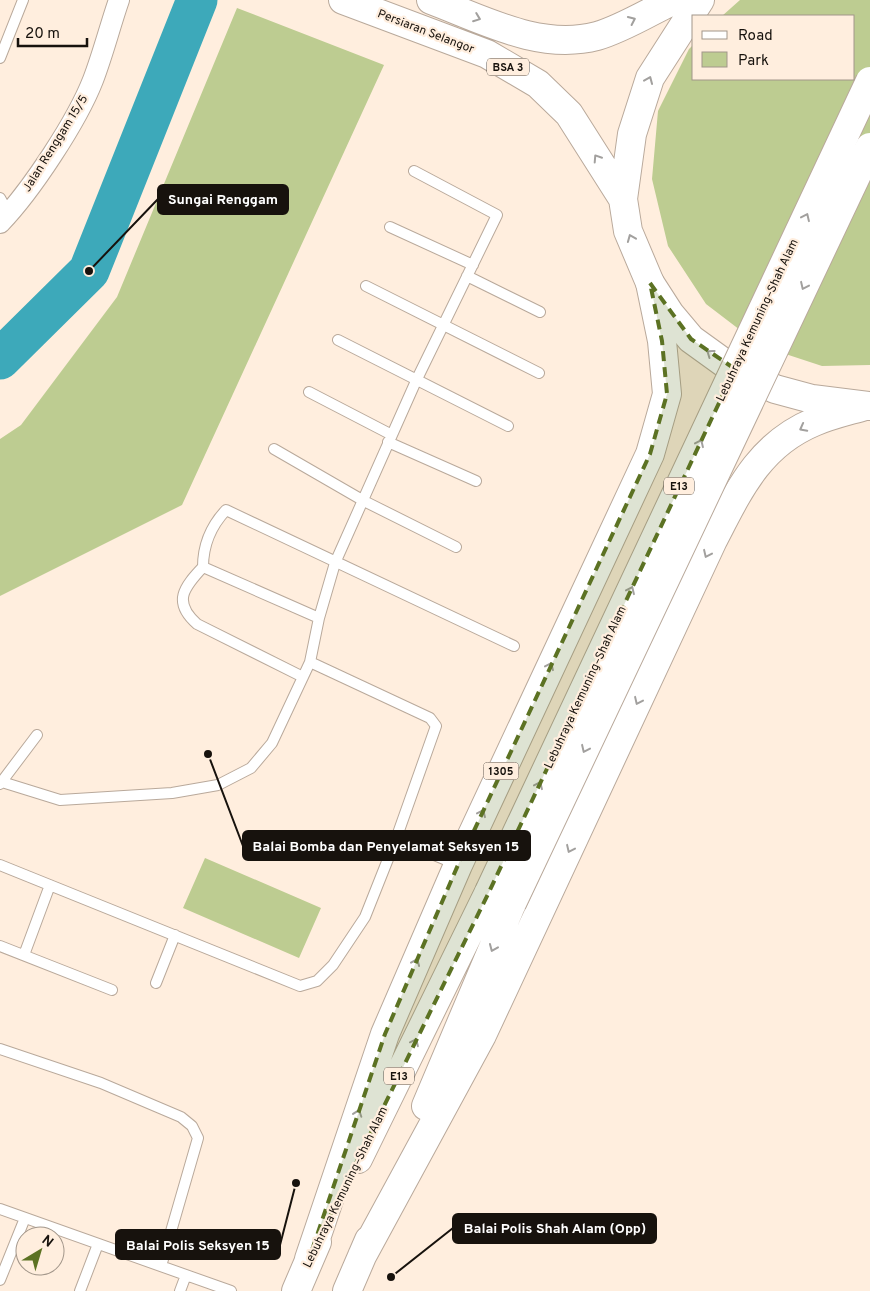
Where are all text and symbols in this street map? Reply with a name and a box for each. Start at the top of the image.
street label: Persiaran Selangor [375,6,477,58]
one-way arrow [472,11,481,22]
scale bar [18,15,86,47]
legend [692,15,855,80]
one-way arrow [626,16,635,26]
text: 20 m [25,25,60,44]
text: Road [738,27,773,46]
text: Park [738,52,769,71]
road number: BSA 3 [487,58,529,76]
one-way arrow [643,76,654,85]
street label: Jalan Renggam 15/5 [20,92,92,195]
one-way arrow [594,154,603,163]
callout: Sungai Renggam [158,185,288,214]
text: Sungai Renggam [168,192,278,209]
one-way arrow [800,213,810,222]
one-way arrow [627,234,638,243]
street label: Lebuhraya Kemuning–Shah Alam [713,237,803,404]
one-way arrow [800,281,811,290]
one-way arrow [706,350,716,359]
one-way arrow [799,422,808,432]
one-way arrow [694,439,704,448]
road number: E13 [664,478,694,494]
one-way arrow [702,549,713,558]
one-way arrow [625,586,635,595]
street label: Lebuhraya Kemuning–Shah Alam [541,604,631,771]
one-way arrow [544,662,554,671]
one-way arrow [634,696,645,705]
one-way arrow [581,744,591,753]
road number: 1305 [484,762,518,779]
one-way arrow [533,781,544,790]
one-way arrow [475,809,486,818]
callout: Balai Bomba dan Penyelamat Seksyen 15 [243,831,530,860]
text: Balai Bomba dan Penyelamat Seksyen 15 [253,839,519,856]
one-way arrow [565,844,576,853]
one-way arrow [489,943,500,952]
one-way arrow [410,958,421,967]
one-way arrow [409,1039,419,1048]
road number: E13 [384,1068,414,1084]
street label: Lebuhraya Kemuning–Shah Alam [300,1104,392,1271]
one-way arrow [352,1110,362,1118]
callout: Balai Polis Shah Alam (Opp) [453,1214,656,1243]
text: Balai Polis Shah Alam (Opp) [464,1221,646,1238]
north arrow [15,1226,65,1276]
callout: Balai Polis Seksyen 15 [116,1230,280,1259]
text: N [38,1232,56,1252]
text: Balai Polis Seksyen 15 [126,1238,270,1255]

